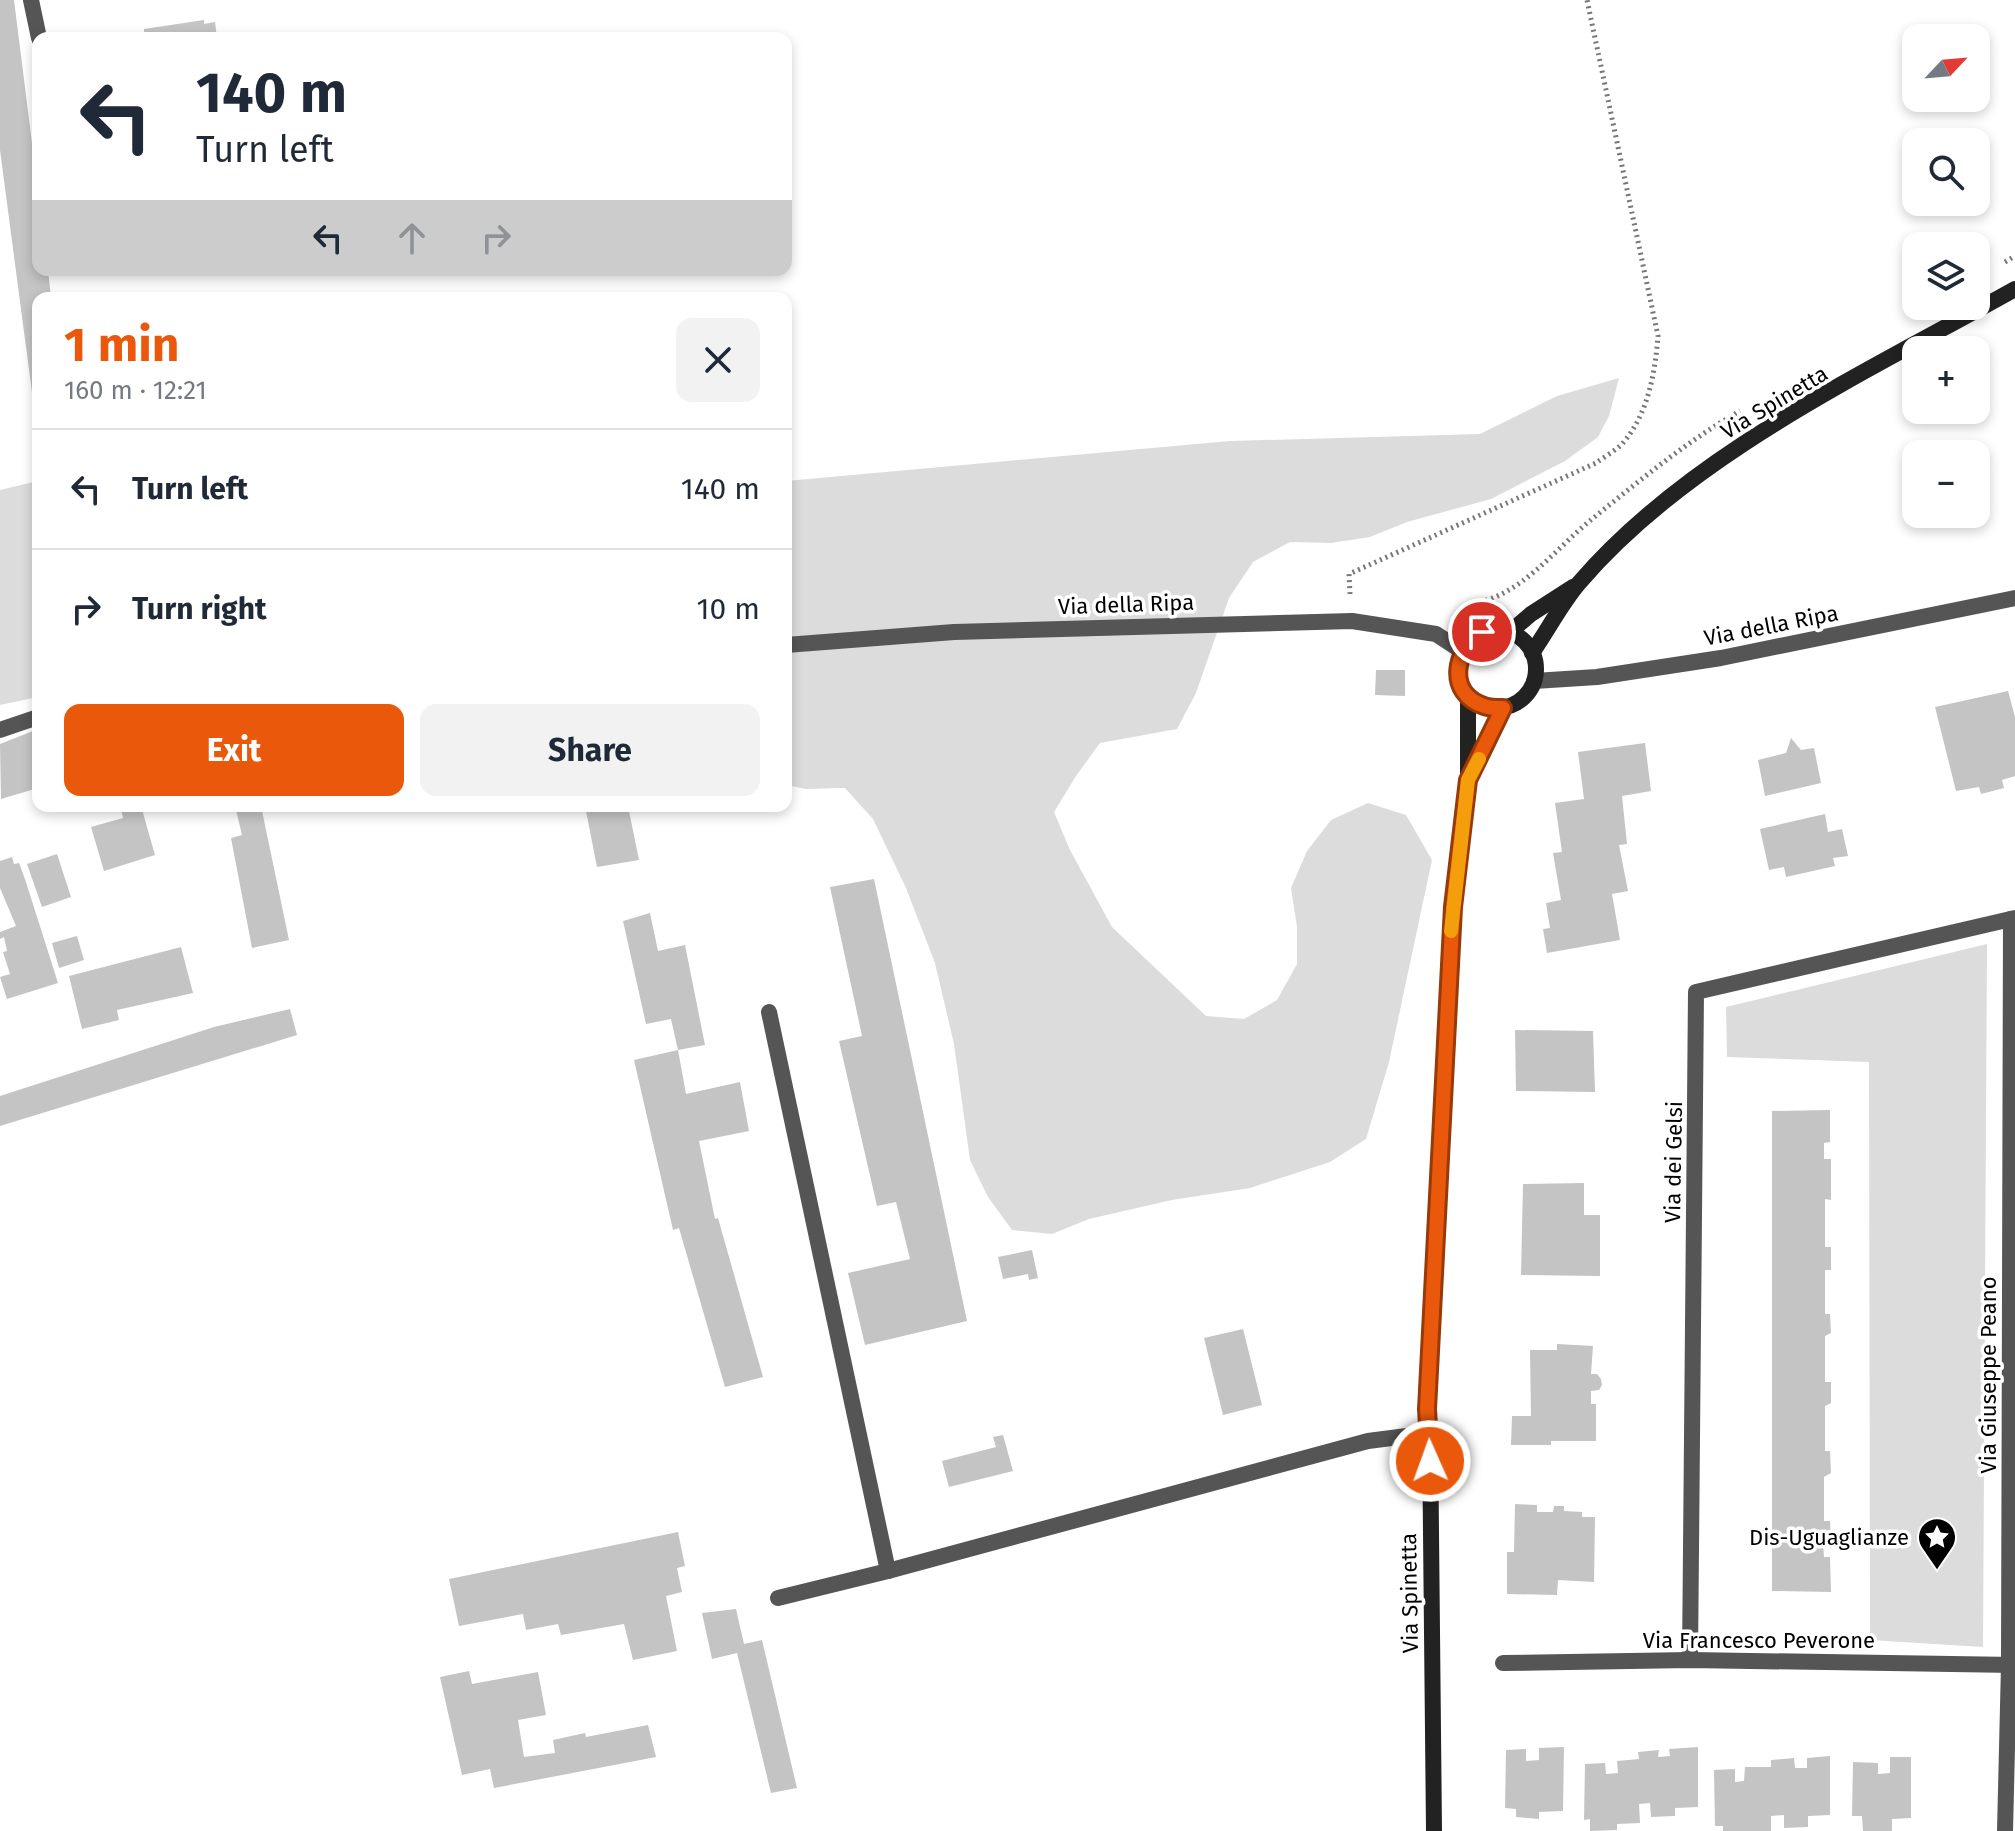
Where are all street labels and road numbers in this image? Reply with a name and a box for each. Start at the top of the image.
street label: Via Spinetta [1716,360,1833,445]
street label: Via della Ripa [1057,589,1195,620]
street label: Via della Ripa [1702,599,1841,652]
street label: Via dei Gelsi [1659,1101,1688,1223]
street label: Via Giuseppe Peano [1975,1277,2002,1473]
street label: Via Spinetta [1395,1533,1424,1653]
street label: Via Francesco Peverone [1643,1627,1875,1654]

